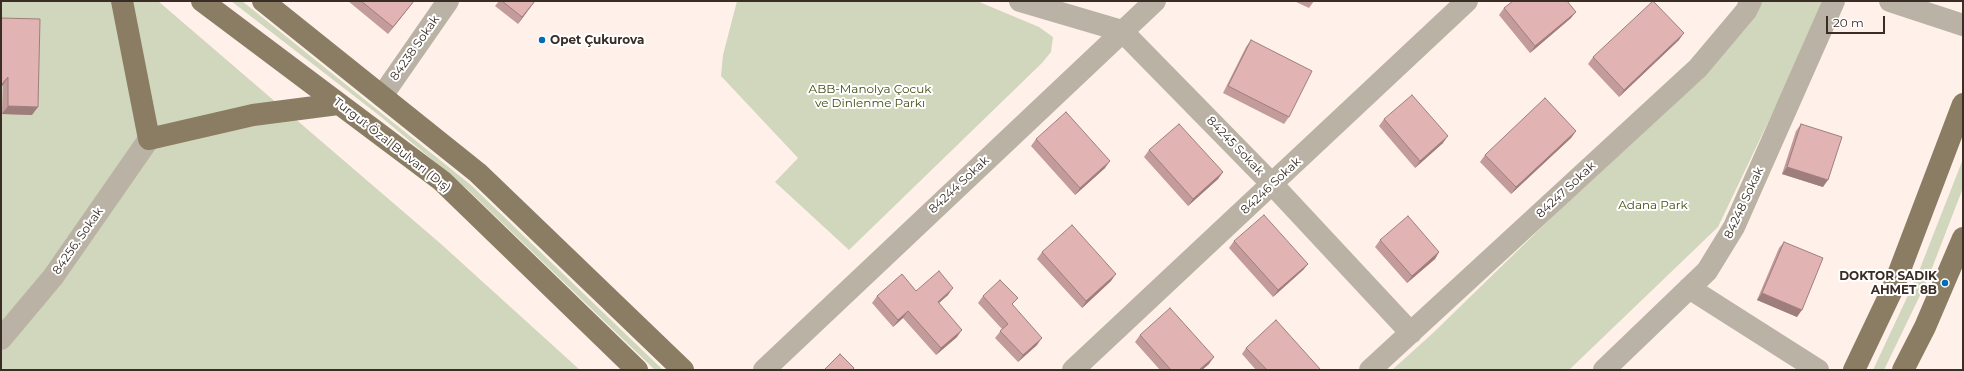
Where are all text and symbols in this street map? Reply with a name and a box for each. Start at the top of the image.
scale bar [1828,8,1887,34]
street label: 84238 Sokak [387,13,443,83]
text: 20 m [1833,15,1864,30]
place label: Opet Çukurova [550,33,644,47]
marker: Opet Çukurova [537,35,547,45]
park label: ABB-Manolya Çocuk ve Dinlenme Parkı [809,82,931,110]
street label: Turgut Özal Bulvarı (Dış) [330,95,454,195]
street label: 84245 Sokak [1203,114,1267,178]
street label: 84244 Sokak [926,153,992,217]
street label: 84246 Sokak [1238,155,1304,217]
street label: 84247 Sokak [1533,159,1599,221]
street label: 84248 Sokak [1721,165,1767,241]
park label: Adana Park [1618,198,1688,212]
street label: 84256. Sokak [50,205,106,277]
place label: DOKTOR SADIK AHMET 8B [1839,269,1937,297]
marker: DOKTOR SADIK AHMET 8B [1940,278,1950,288]

